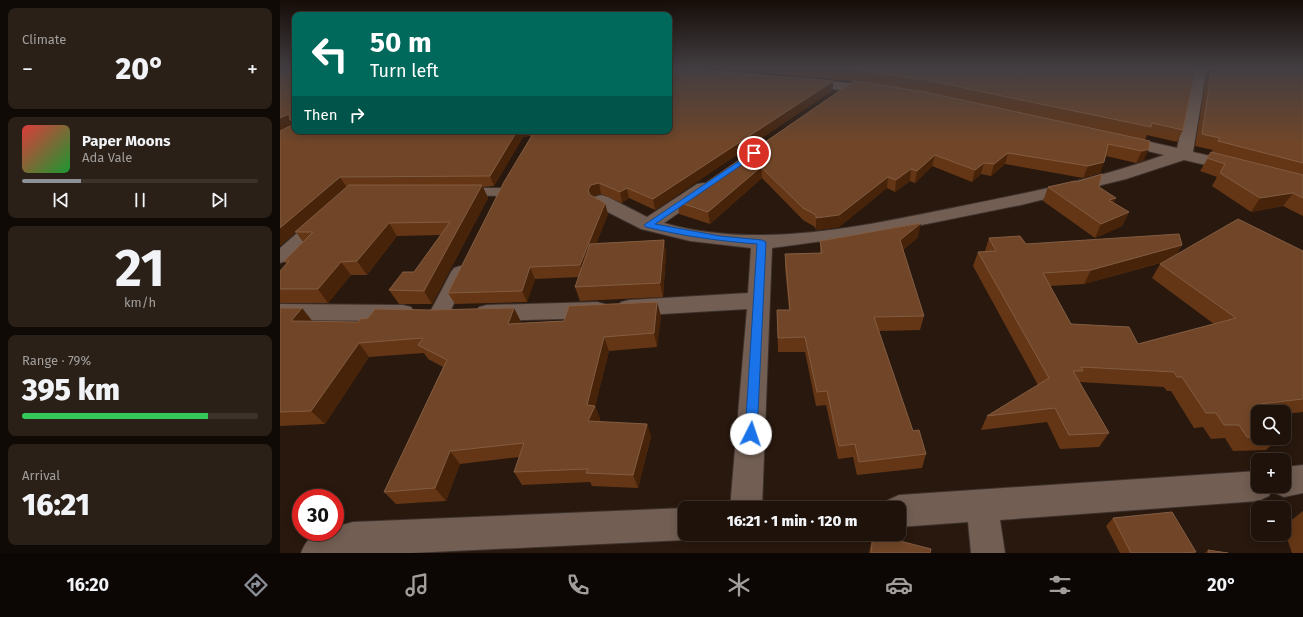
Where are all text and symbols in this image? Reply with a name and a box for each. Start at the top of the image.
text: 50 m [370,26,432,59]
icon: left [304,28,356,80]
text: Climate [22,32,66,47]
text: 20° [115,51,165,87]
text: − [22,56,33,83]
text: + [247,56,258,83]
text: Turn left [370,60,439,82]
icon: right [346,104,368,126]
text: Then [304,106,338,124]
text: Paper Moons [82,132,170,150]
pin [737,136,771,170]
icon: arrive [743,142,765,164]
text: Ada Vale [82,150,132,165]
icon: previous [50,189,72,211]
icon: pause [129,189,151,211]
icon: next [208,189,230,211]
text: 21 [115,237,165,300]
text: km/h [124,295,156,310]
text: Range · 79% [22,353,91,368]
text: 395 km [22,372,120,408]
map controls [1251,405,1291,541]
button: search [1251,405,1291,445]
position arrow [730,413,772,455]
button: + [1251,453,1291,493]
text: Arrival [22,468,60,483]
text: 16:21 [22,487,90,523]
speed limit sign: 30 [292,489,344,541]
button: − [1251,501,1291,541]
text: 16:21 · 1 min · 120 m [727,512,857,530]
icon: directions [242,571,270,599]
icon: music [403,571,431,599]
icon: phone [564,571,592,599]
icon: climate [725,571,753,599]
icon: car [885,571,913,599]
icon: filters [1046,571,1074,599]
text: 16:20 [66,574,109,596]
text: 20° [1207,574,1236,596]

